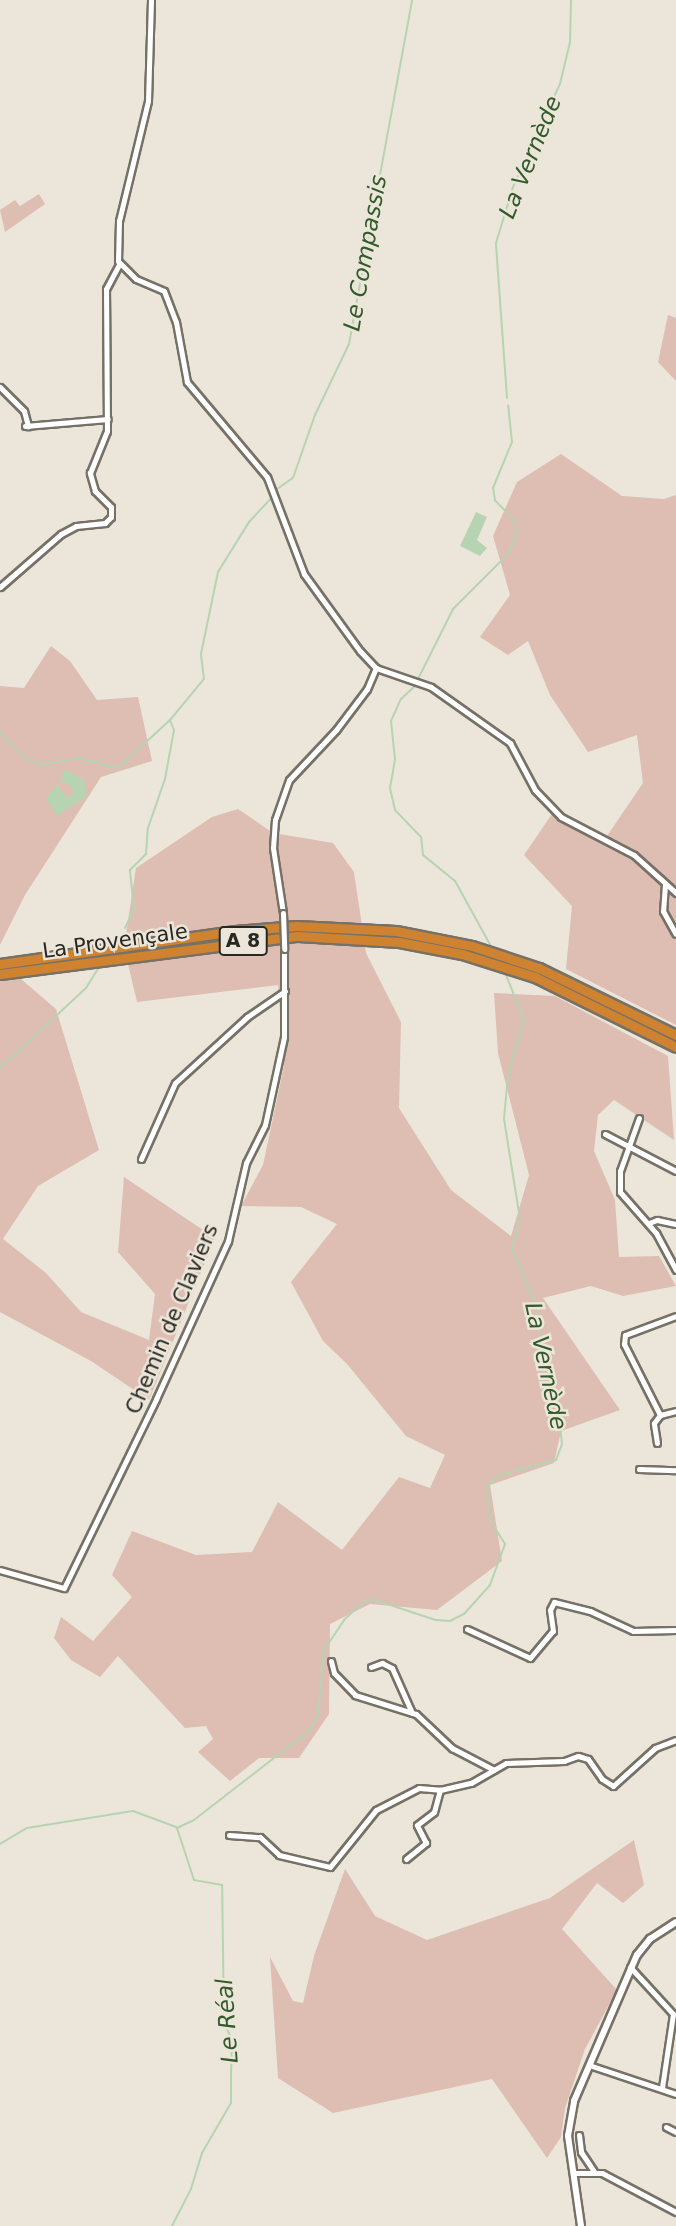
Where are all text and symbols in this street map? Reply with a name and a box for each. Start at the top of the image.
water label: La Vernède [493,92,567,222]
water label: Le Compassis [338,173,392,333]
street label: La Provençale [41,918,189,964]
road number: A 8 [218,925,268,956]
street label: Chemin de Claviers [121,1220,223,1418]
water label: La Vernède [519,1300,573,1432]
water label: Le Réal [210,1978,244,2064]

